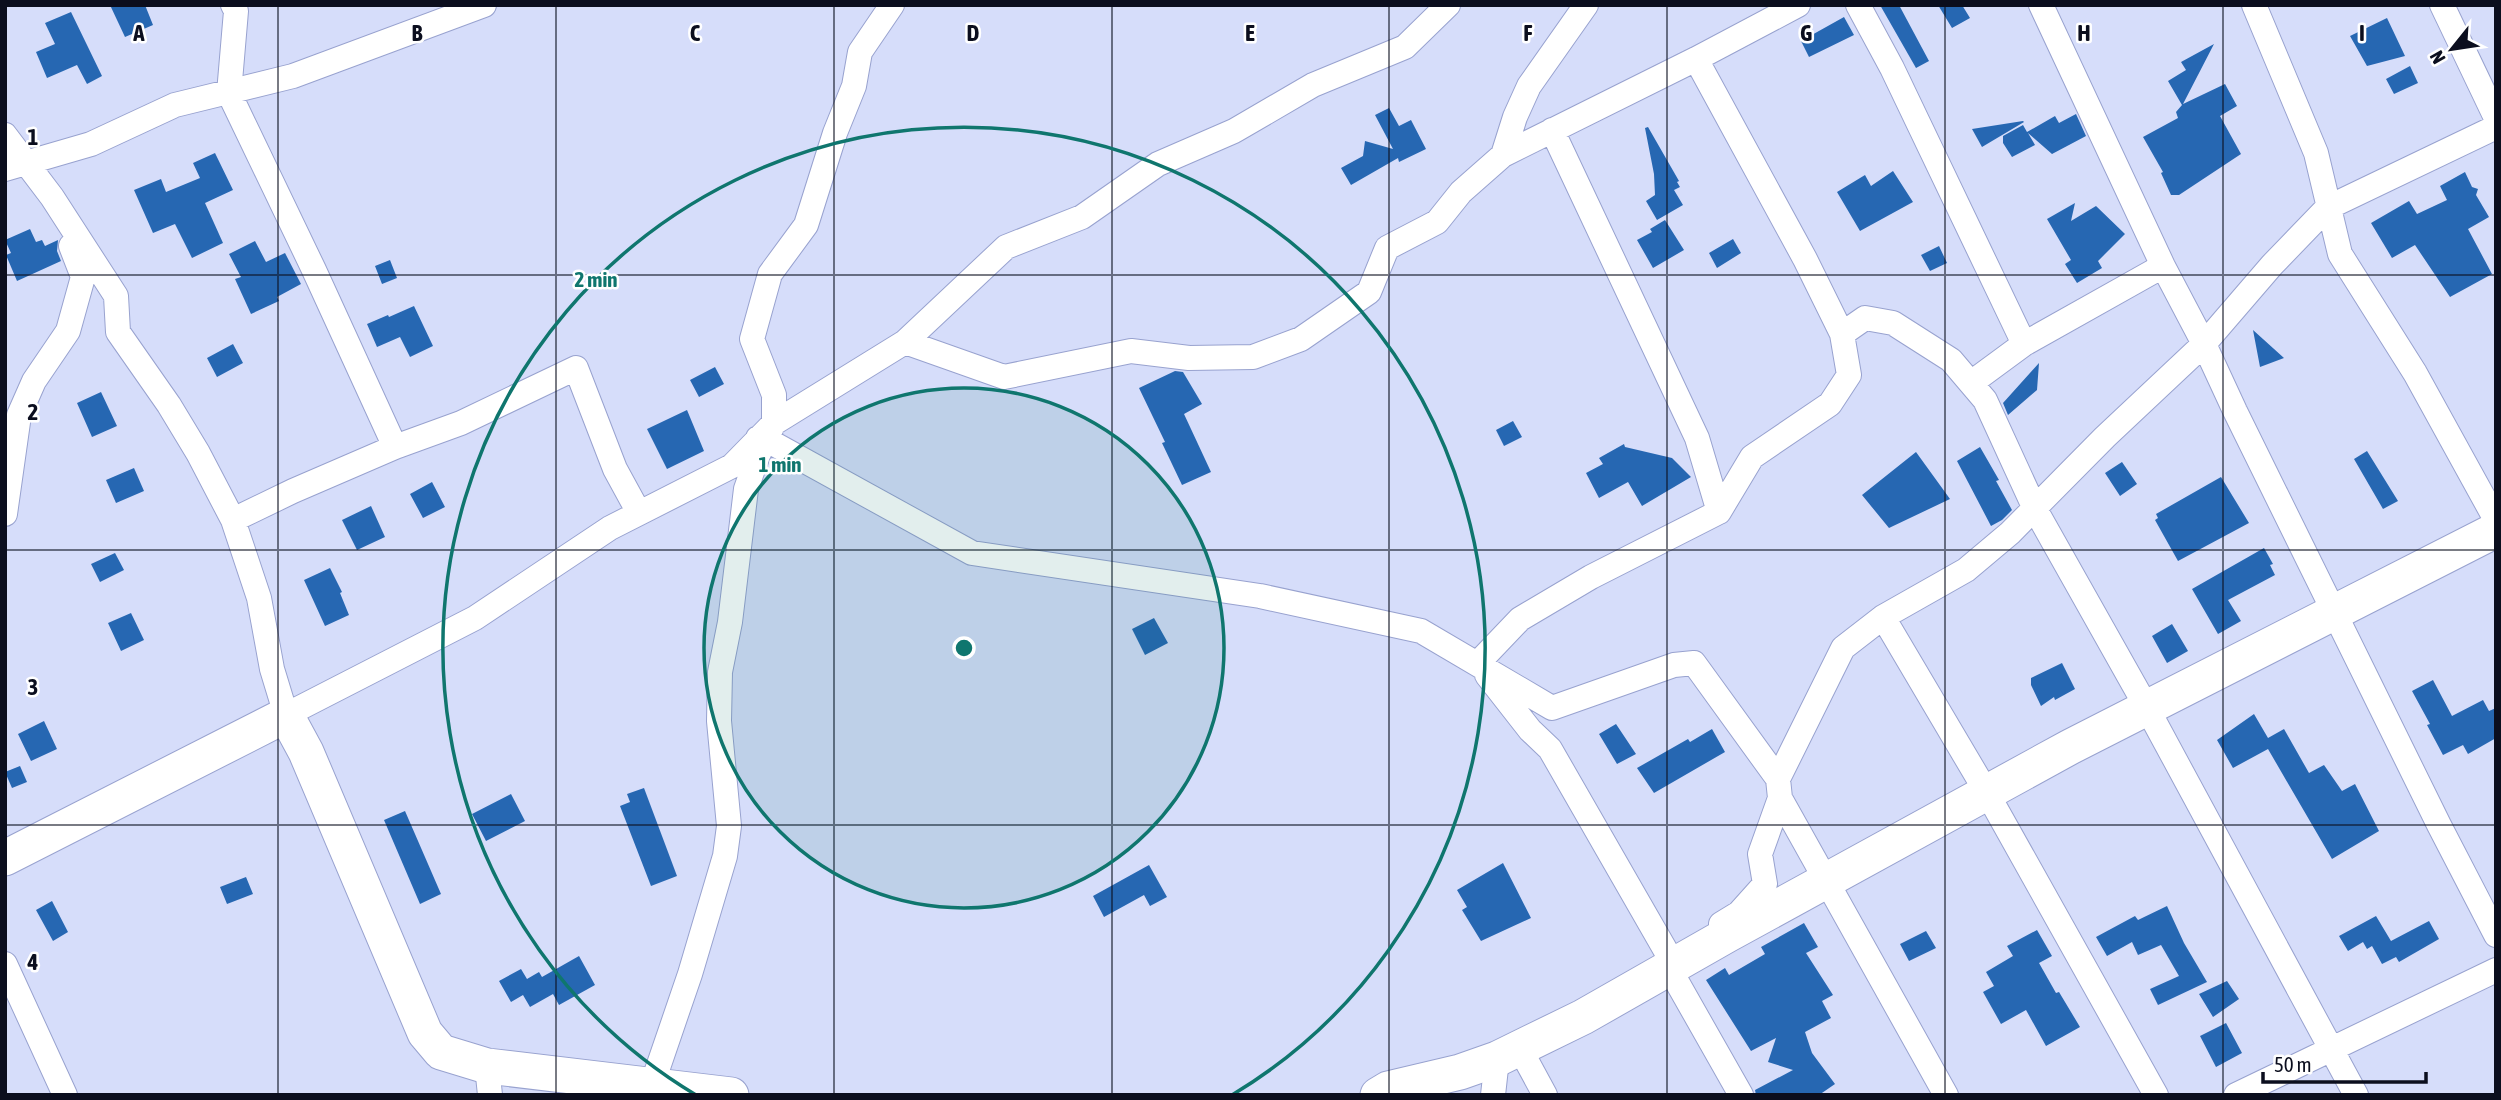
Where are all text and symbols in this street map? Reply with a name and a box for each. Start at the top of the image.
north arrow [2417,14,2487,84]
text: A [132,20,145,46]
text: B [412,20,423,46]
text: C [690,20,701,46]
text: D [967,20,980,46]
text: E [1245,20,1255,46]
text: F [1523,20,1533,46]
text: G [1800,20,1812,46]
text: H [2077,20,2091,46]
text: I [2359,20,2365,46]
text: N [2425,47,2450,68]
text: 1 [28,124,39,150]
text: 2 min [575,267,617,291]
text: 2 [28,399,38,425]
text: 1 min [759,452,801,476]
centre of rings [952,636,976,660]
text: 3 [28,674,38,700]
text: 4 [27,949,39,975]
scale bar [2263,1040,2426,1084]
text: 50 m [2274,1052,2312,1076]

